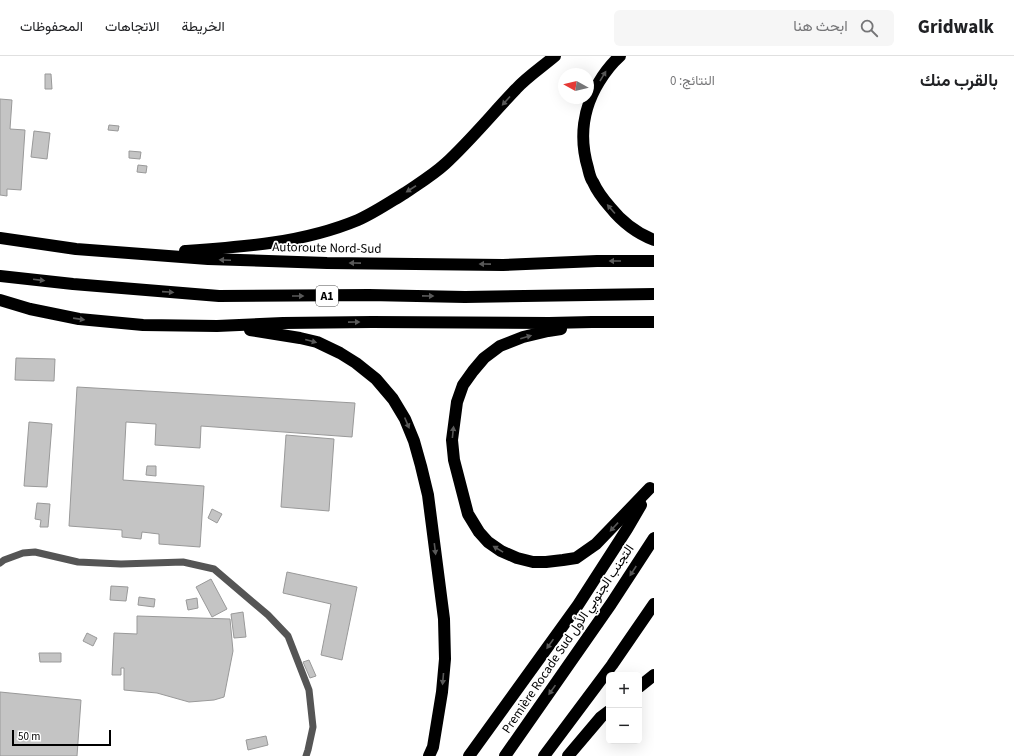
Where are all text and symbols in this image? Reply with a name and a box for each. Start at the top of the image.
search box [614,10,894,46]
text: Gridwalk [918,14,994,41]
text: ابحث هنا [793,16,848,37]
text: المحفوظات [20,17,83,37]
text: الاتجاهات [105,17,159,37]
text: الخريطة [181,17,225,37]
icon: search [858,17,880,39]
north arrow [558,68,594,104]
text: بالقرب منك [920,69,998,93]
one-way arrow [599,70,606,82]
text: النتائج: 0 [670,72,715,90]
one-way arrow [501,96,510,106]
one-way arrow [406,185,416,193]
one-way arrow [607,204,616,214]
street label: Autoroute Nord-Sud [272,238,382,258]
one-way arrow [219,256,231,263]
one-way arrow [608,258,621,264]
one-way arrow [348,260,361,266]
one-way arrow [478,261,491,267]
one-way arrow [33,277,45,284]
road number: A1 [316,286,338,306]
one-way arrow [162,289,174,296]
one-way arrow [292,293,305,299]
one-way arrow [422,293,435,299]
one-way arrow [72,316,85,322]
one-way arrow [348,319,361,325]
one-way arrow [520,334,532,340]
one-way arrow [305,338,317,344]
one-way arrow [403,417,410,429]
one-way arrow [450,426,456,438]
one-way arrow [609,522,618,532]
street label: Première Rocade Sud التجنب الجنوبي الأول [498,541,639,738]
one-way arrow [432,543,438,555]
one-way arrow [492,545,504,552]
one-way arrow [629,566,637,576]
one-way arrow [546,638,554,649]
map controls [606,672,642,744]
button: + [606,672,642,708]
one-way arrow [440,673,447,685]
one-way arrow [548,685,556,695]
button: − [606,708,642,744]
scale bar [12,728,111,747]
text: 50 m [18,729,40,744]

